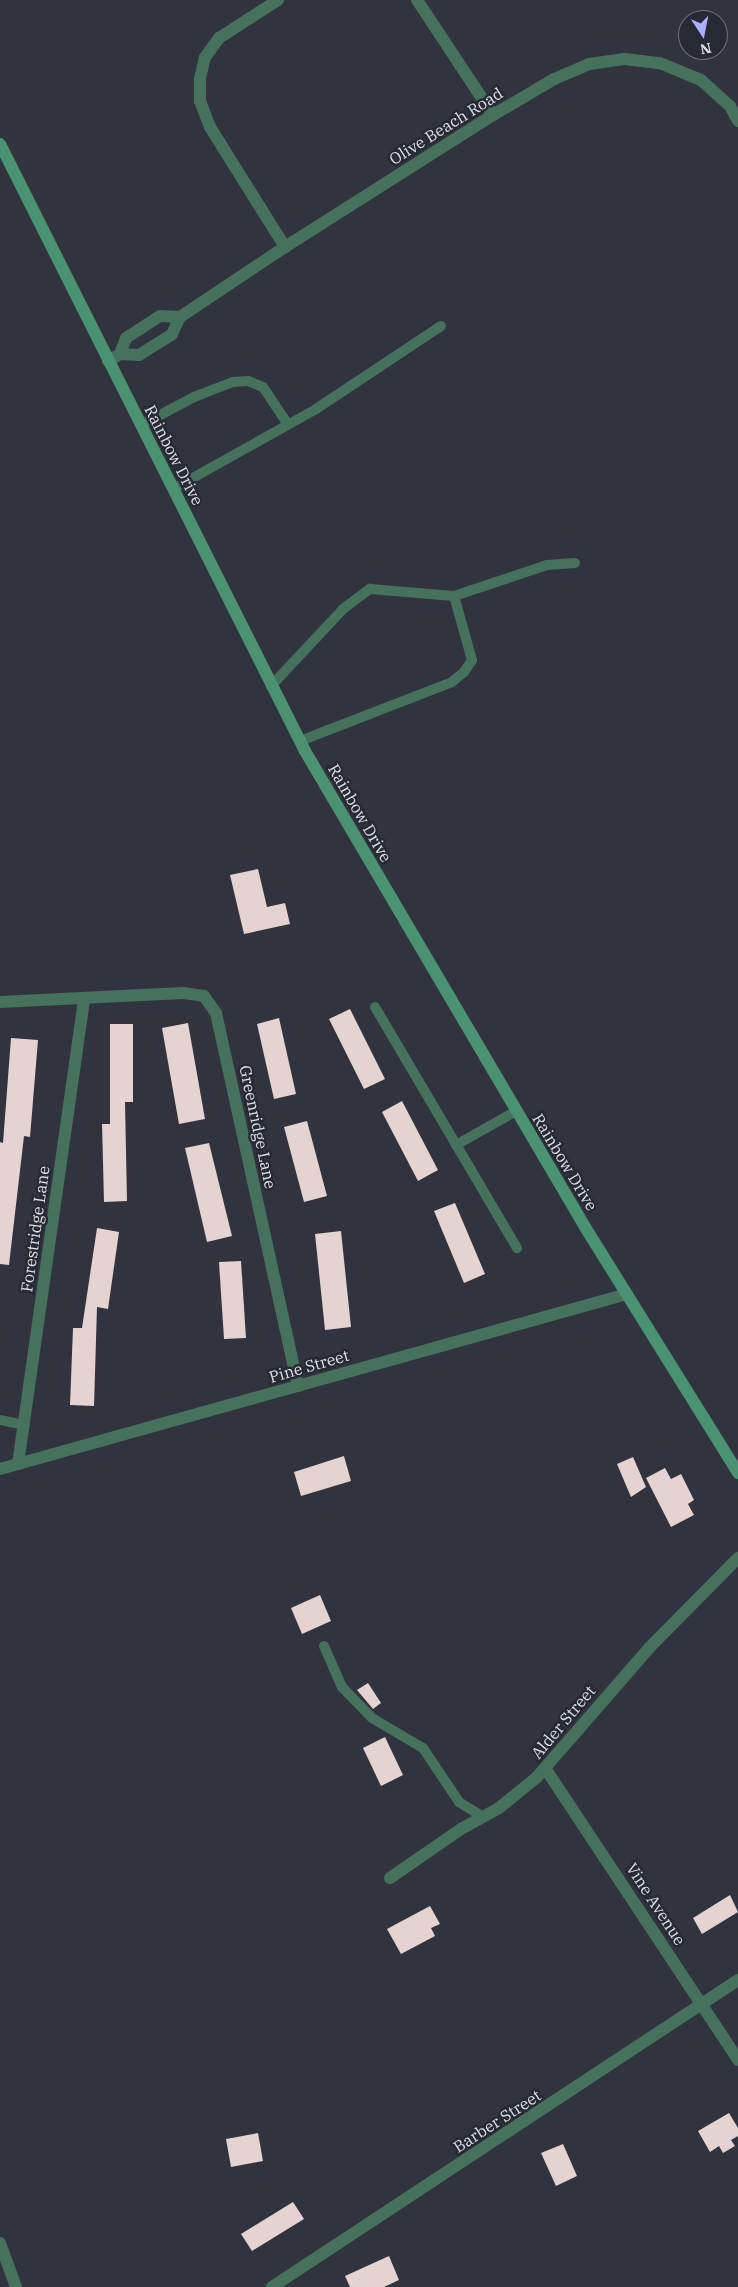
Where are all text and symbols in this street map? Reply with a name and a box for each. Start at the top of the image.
north arrow [678,10,728,60]
text: N [699,39,713,59]
street label: Olive Beach Road [386,83,506,169]
street label: Rainbow Drive [140,402,208,508]
street label: Rainbow Drive [324,761,396,865]
street label: Greenridge Lane [236,1063,280,1191]
street label: Rainbow Drive [528,1110,602,1214]
street label: Forestridge Lane [17,1165,53,1293]
street label: Pine Street [267,1345,351,1387]
street label: Alder Street [527,1681,599,1763]
street label: Vine Avenue [622,1859,690,1949]
street label: Barber Street [450,2086,544,2156]

